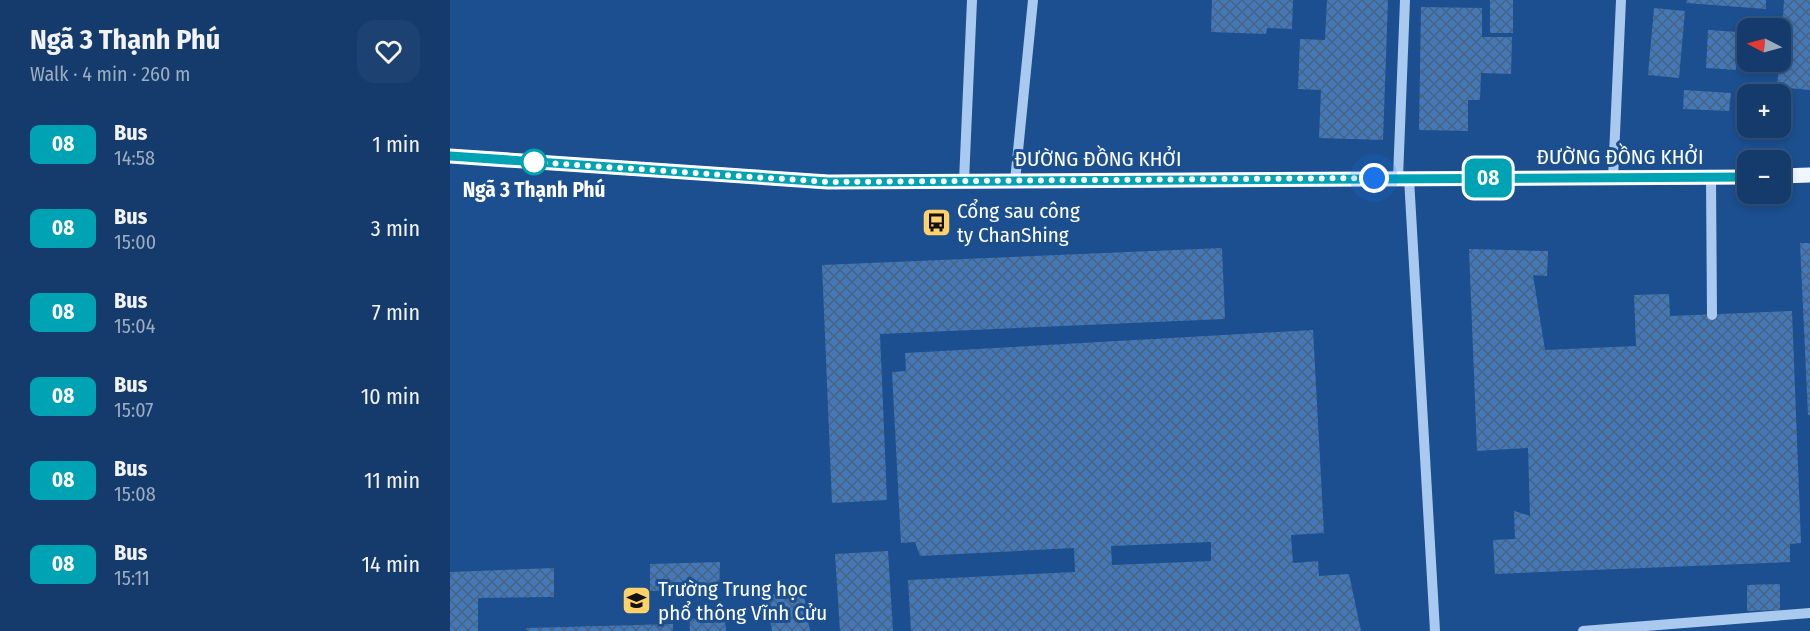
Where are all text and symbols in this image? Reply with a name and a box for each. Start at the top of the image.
north arrow [1737,18,1791,72]
map controls [1737,18,1791,204]
button: heart [357,20,420,83]
text: Ngã 3 Thạnh Phú [30,23,220,56]
text: Walk · 4 min · 260 m [30,62,190,86]
button: + [1737,84,1791,138]
text: Bus [114,119,147,146]
text: 08 [52,131,74,157]
text: 1 min [372,131,420,158]
street label: ĐƯỜNG ĐỒNG KHỞI [1537,143,1703,170]
street label: ĐƯỜNG ĐỒNG KHỞI [1015,145,1181,172]
text: 14:58 [114,146,155,170]
marker: Ngã 3 Thạnh Phú [521,149,547,175]
button: − [1737,150,1791,204]
line badge: 08 [1461,158,1515,198]
your location [1359,163,1389,193]
text: 08 [1477,165,1499,191]
place label: Ngã 3 Thạnh Phú [463,177,605,203]
place label: Cổng sau công ty ChanShing [957,198,1080,248]
text: Bus [114,203,147,230]
bus stop icon: Cổng sau công ty ChanShing [920,207,952,239]
text: 08 [52,215,74,241]
text: 3 min [371,215,420,242]
text: 15:00 [114,230,156,254]
text: Bus [114,287,147,314]
text: 08 [52,299,74,325]
text: 7 min [372,299,420,326]
text: 15:04 [114,314,155,338]
text: Bus [114,371,147,398]
text: 08 [52,383,74,409]
text: 10 min [361,383,420,410]
text: 15:07 [114,398,153,422]
text: Bus [114,455,147,482]
text: 08 [52,467,74,493]
text: 11 min [364,467,420,494]
text: 15:08 [114,482,156,506]
text: Bus [114,539,147,566]
text: 08 [52,551,74,577]
text: 14 min [362,551,420,578]
text: 15:11 [114,566,150,590]
place label: Trường Trung học phổ thông Vĩnh Cửu [658,576,827,626]
school or university icon: Trường Trung học phổ thông Vĩnh Cửu [621,585,653,617]

